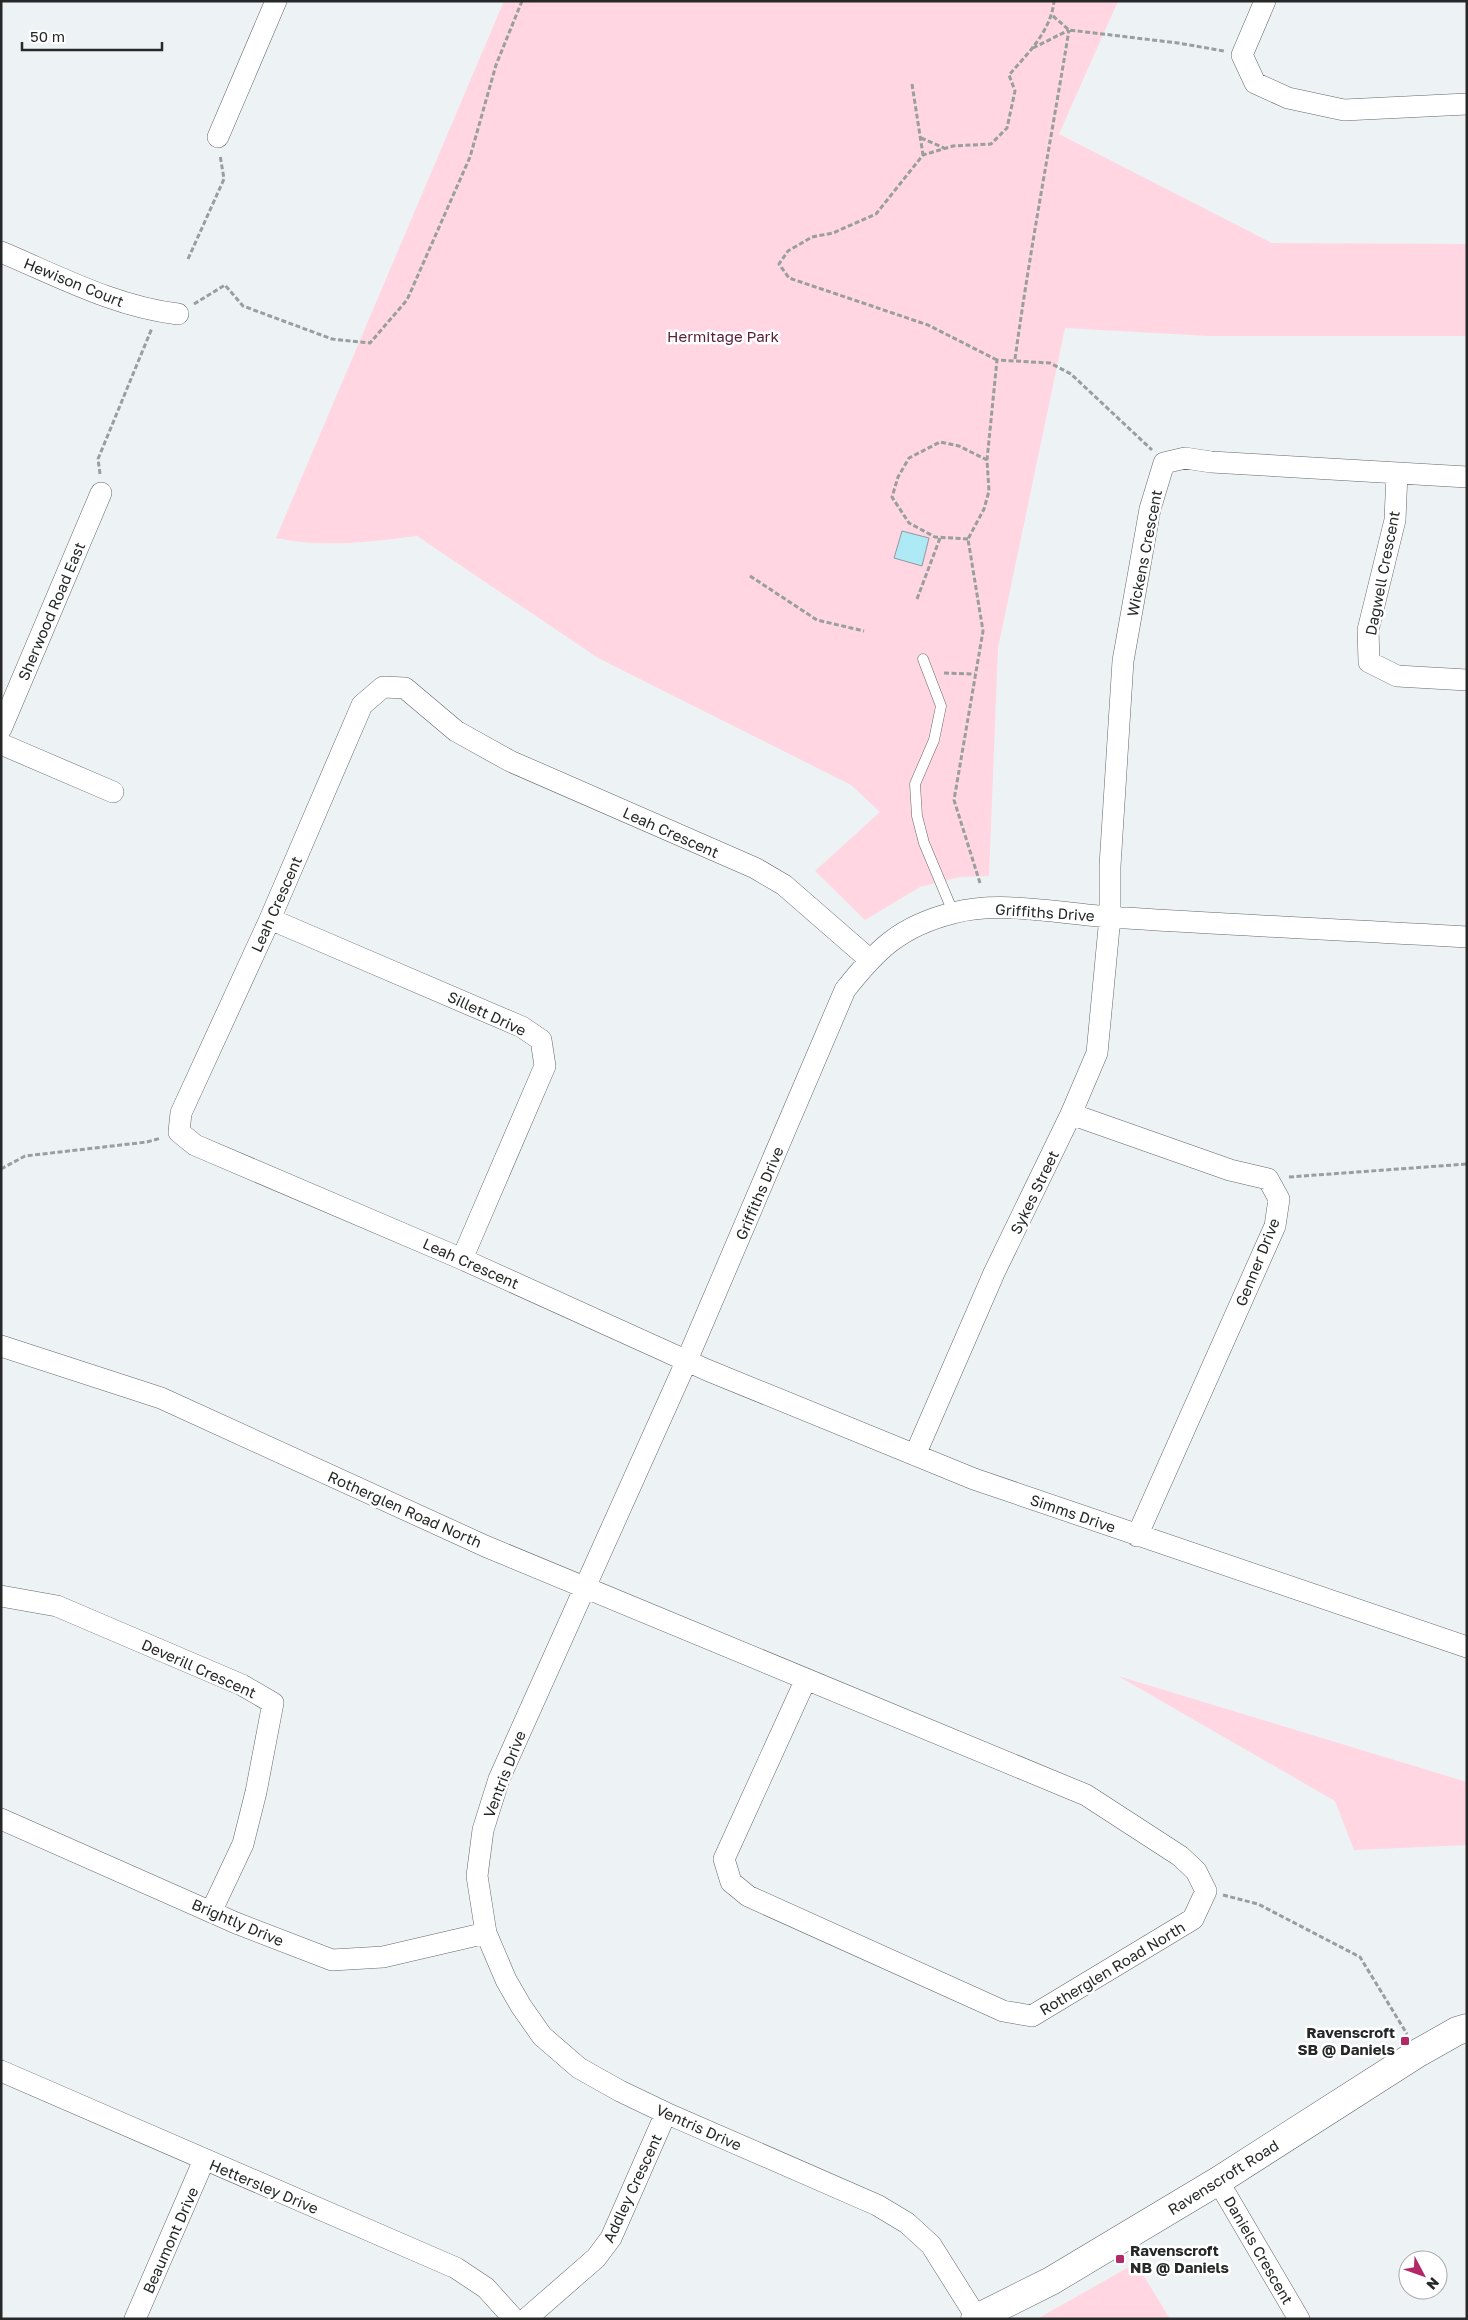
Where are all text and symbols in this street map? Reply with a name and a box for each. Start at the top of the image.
scale bar [22,20,162,52]
text: 50 m [30,27,65,45]
street label: Hewison Court [21,254,127,310]
park label: Hermitage Park [667,327,779,345]
street label: Wickens Crescent [1123,488,1165,618]
street label: Dagwell Crescent [1361,509,1403,637]
street label: Sherwood Road East [14,539,88,683]
street label: Leah Crescent [620,803,722,861]
street label: Leah Crescent [247,853,305,955]
street label: Griffiths Drive [995,900,1096,924]
street label: Sillett Drive [445,987,529,1039]
street label: Griffiths Drive [731,1143,787,1242]
street label: Sykes Street [1006,1147,1062,1237]
street label: Genner Drive [1231,1215,1283,1309]
street label: Leah Crescent [420,1234,522,1292]
street label: Rotherglen Road North [325,1467,485,1551]
street label: Simms Drive [1028,1490,1118,1536]
street label: Deverill Crescent [139,1635,259,1701]
street label: Ventris Drive [479,1728,529,1820]
street label: Brightly Drive [189,1895,287,1950]
street label: Rotherglen Road North [1036,1917,1188,2019]
place label: Ravenscroft SB @ Daniels [1297,2023,1395,2058]
marker: Ravenscroft SB @ Daniels [1399,2035,1411,2047]
street label: Ventris Drive [653,2100,745,2154]
street label: Addley Crescent [599,2131,665,2245]
street label: Ravenscroft Road [1164,2136,1282,2218]
street label: Hettersley Drive [207,2155,322,2217]
street label: Beaumont Drive [138,2184,202,2296]
street label: Daniels Crescent [1221,2193,1297,2307]
place label: Ravenscroft NB @ Daniels [1130,2241,1229,2276]
north arrow [1398,2250,1448,2300]
marker: Ravenscroft NB @ Daniels [1114,2253,1126,2265]
text: N [1423,2274,1443,2293]

